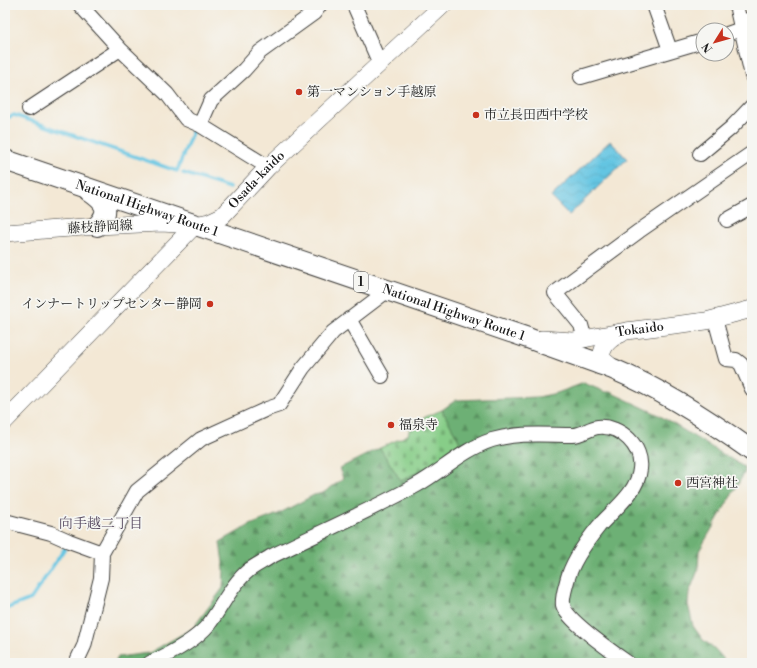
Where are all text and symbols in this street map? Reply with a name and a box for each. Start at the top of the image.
north arrow [695,22,735,62]
text: N [699,39,716,55]
place label: 第一マンション手越原 [307,84,436,100]
marker: 第一マンション手越原 [294,87,304,97]
place label: 市立長田西中学校 [484,107,588,123]
marker: 市立長田西中学校 [471,110,481,120]
street label: Osada-kaido [225,148,288,212]
street label: National Highway Route 1 [74,177,221,240]
street label: 藤枝静岡線 [67,217,133,237]
road number: 1 [354,272,368,292]
street label: National Highway Route 1 [380,281,528,345]
place label: インナートリップセンター静岡 [21,296,202,312]
marker: インナートリップセンター静岡 [205,299,215,309]
street label: Tokaido [615,318,665,341]
place label: 福泉寺 [399,417,438,433]
marker: 福泉寺 [386,420,396,430]
place label: 西宮神社 [686,475,738,491]
marker: 西宮神社 [673,478,683,488]
district label: 向手越二丁目 [59,515,143,533]

